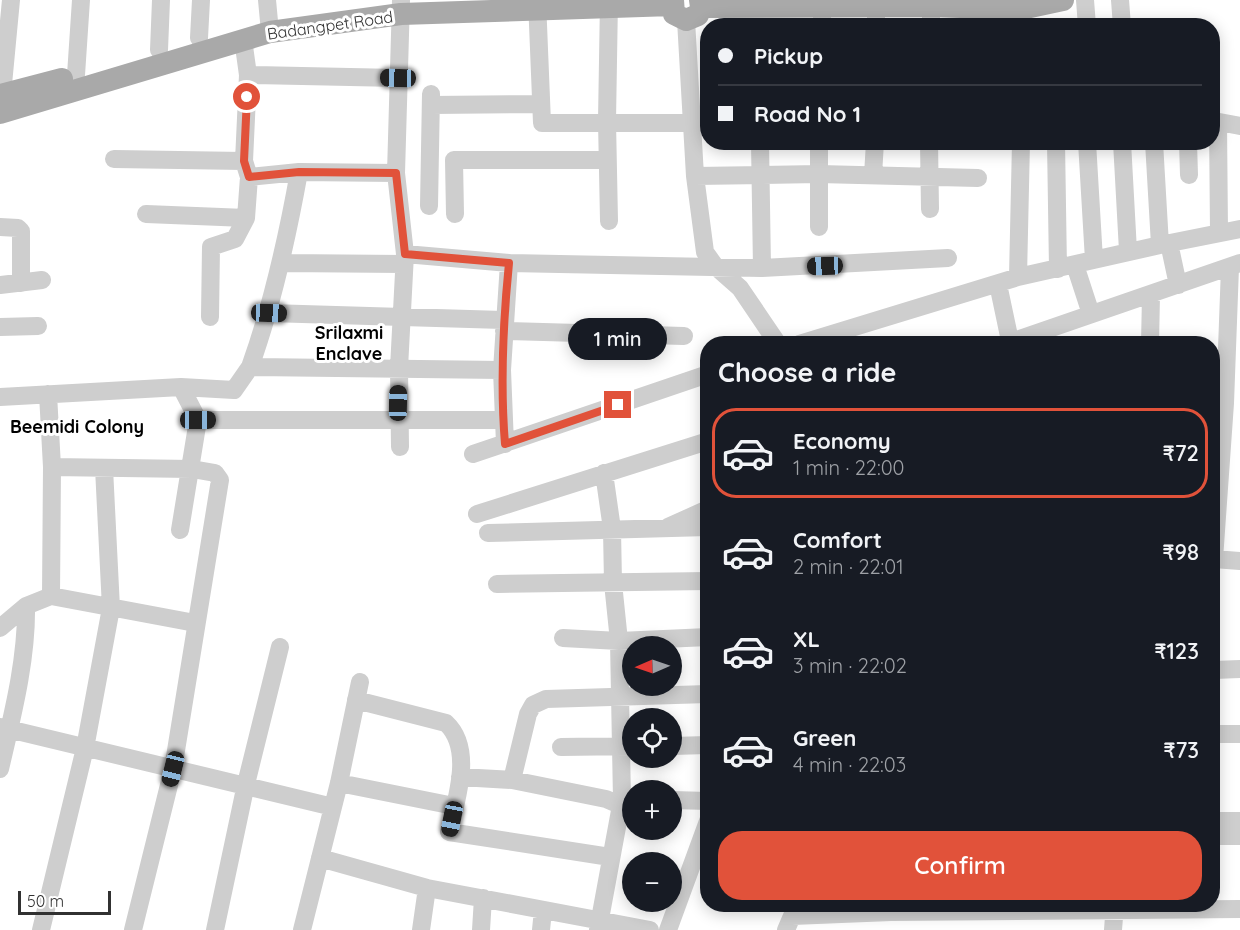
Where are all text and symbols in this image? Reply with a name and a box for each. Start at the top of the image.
street label: Badangpet Road [266,6,394,44]
text: Pickup [754,42,823,70]
car [380,69,416,87]
route start [233,83,260,110]
text: Road No 1 [754,100,861,128]
car [807,256,843,276]
car [251,303,287,323]
callout: 1 min [568,318,668,360]
district label: Srilaxmi Enclave [315,321,383,365]
text: 1 min [594,326,641,351]
text: Choose a ride [718,355,896,389]
car [389,385,407,421]
route end [604,391,631,418]
car [180,411,216,429]
district label: Beemidi Colony [10,415,144,438]
icon: car [721,426,775,480]
text: Economy [793,427,891,455]
text: ₹72 [1163,439,1199,467]
text: 1 min · 22:00 [793,455,904,480]
icon: car [721,525,775,579]
text: Comfort [793,526,882,554]
text: ₹98 [1162,538,1199,566]
text: 2 min · 22:01 [793,554,904,579]
icon: car [721,624,775,678]
text: XL [793,625,820,653]
north arrow [622,636,682,696]
map controls [622,636,682,912]
text: ₹123 [1154,637,1199,665]
text: 3 min · 22:02 [793,653,907,678]
button: locate [622,708,682,768]
icon: car [721,723,775,777]
text: Green [793,724,856,752]
text: ₹73 [1163,736,1199,764]
car [160,749,186,789]
text: 4 min · 22:03 [793,752,906,777]
button: + [622,780,682,840]
car [440,800,464,838]
button: Confirm [718,831,1202,900]
button: − [622,852,682,912]
scale bar [18,888,111,916]
text: 50 m [27,891,64,911]

